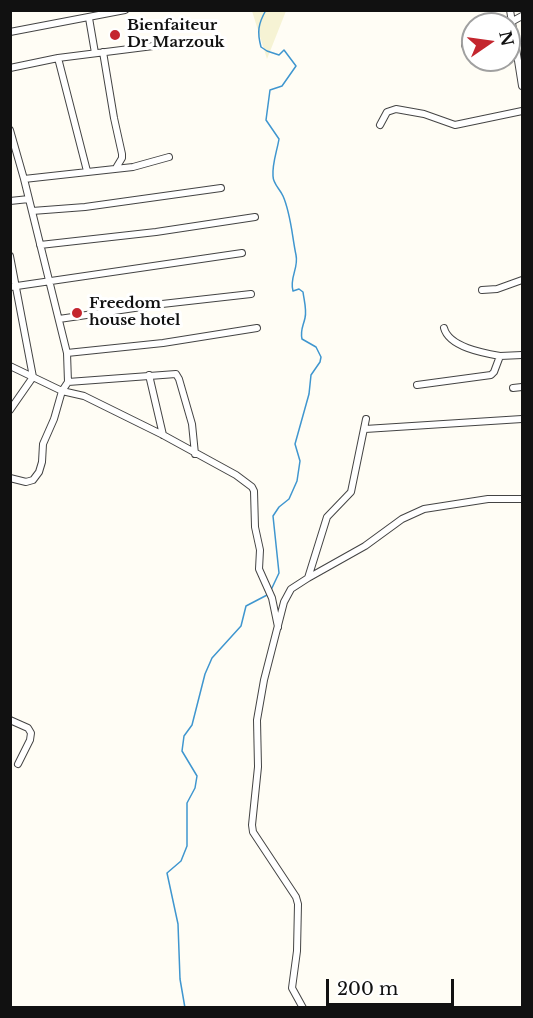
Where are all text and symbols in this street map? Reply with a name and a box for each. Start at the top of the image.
north arrow [461,12,521,72]
place label: Bienfaiteur Dr Marzouk [127,17,225,52]
marker: Bienfaiteur Dr Marzouk [108,28,122,42]
text: N [495,29,518,48]
place label: Freedom house hotel [89,295,180,330]
marker: Freedom house hotel [70,306,84,320]
scale bar [329,967,456,1005]
text: 200 m [337,978,398,1000]

